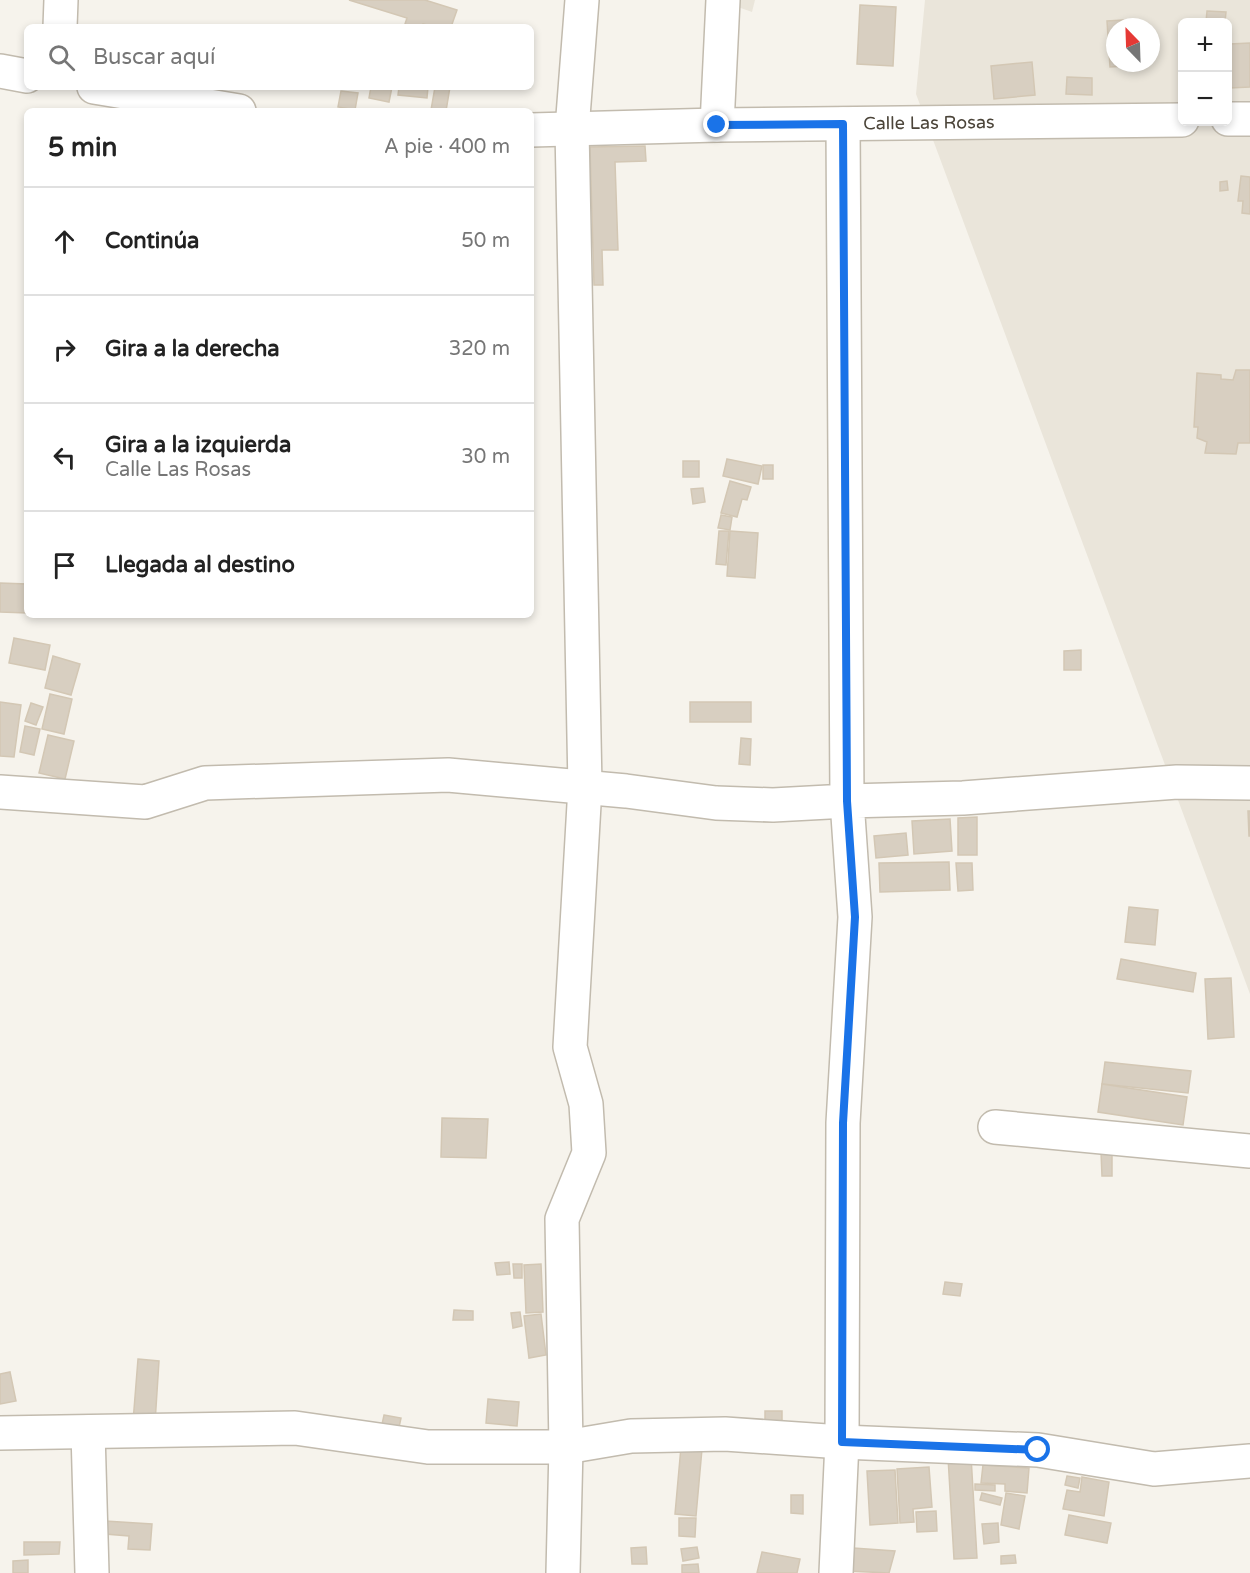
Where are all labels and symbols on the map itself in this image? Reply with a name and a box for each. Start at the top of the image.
north arrow [1106,18,1160,72]
route end [703,111,729,137]
street label: Calle Las Rosas [863,111,995,134]
route start [1024,1436,1050,1462]

